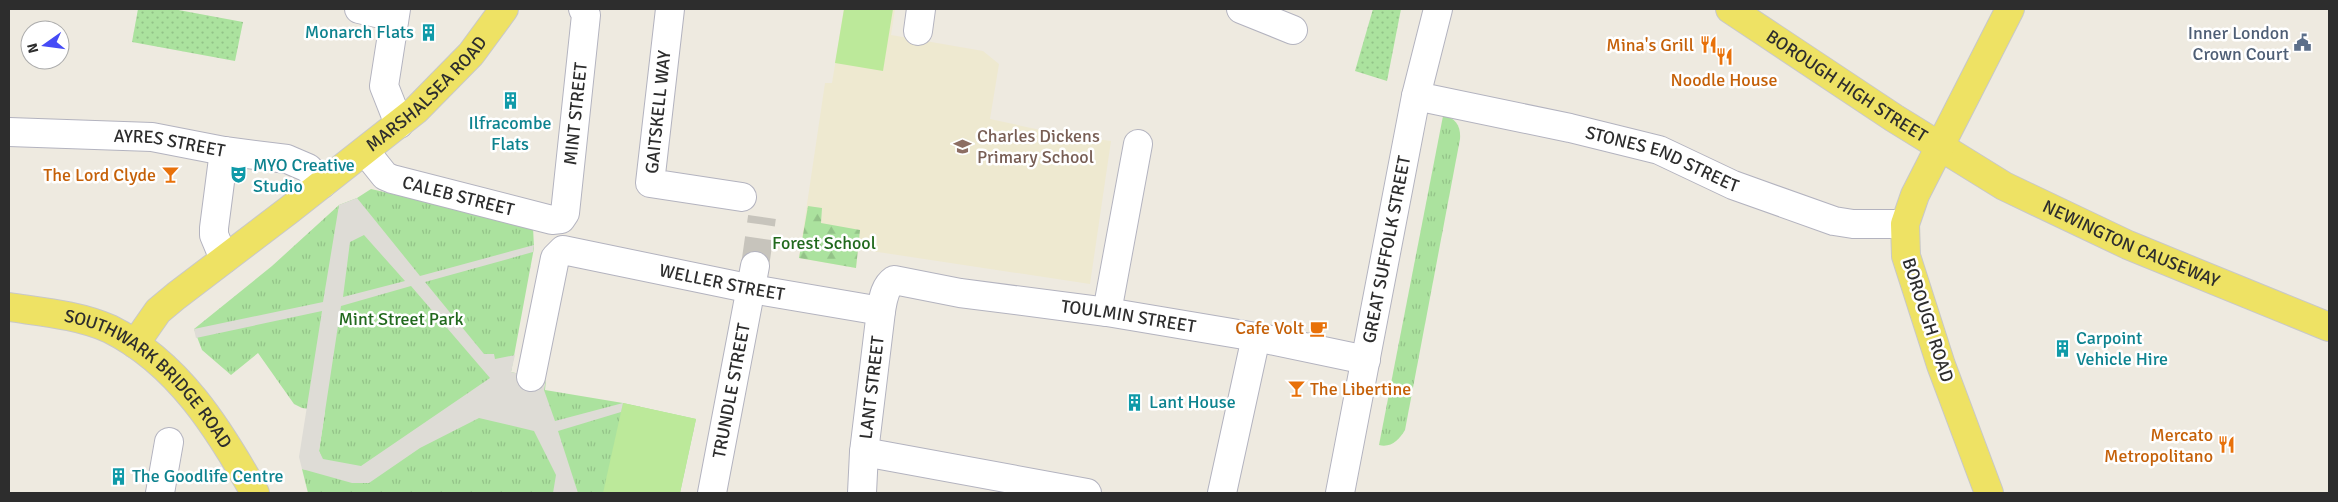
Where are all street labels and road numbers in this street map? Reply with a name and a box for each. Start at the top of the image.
street label: BOROUGH HIGH STREET [1762,25,1932,147]
street label: MARSHALSEA ROAD [361,32,491,156]
street label: GAITSKELL WAY [641,49,675,175]
street label: MINT STREET [559,61,592,166]
street label: STONES END STREET [1583,121,1742,197]
street label: AYRES STREET [113,125,227,162]
street label: GREAT SUFFOLK STREET [1358,154,1415,345]
street label: CALEB STREET [400,171,517,221]
street label: NEWINGTON CAUSEWAY [2039,195,2223,292]
street label: BOROUGH ROAD [1898,255,1958,385]
street label: WELLER STREET [657,259,787,305]
street label: TOULMIN STREET [1060,295,1198,338]
street label: SOUTHWARK BRIDGE ROAD [62,305,237,452]
street label: TRUNDLE STREET [708,321,755,460]
street label: LANT STREET [855,335,889,440]

